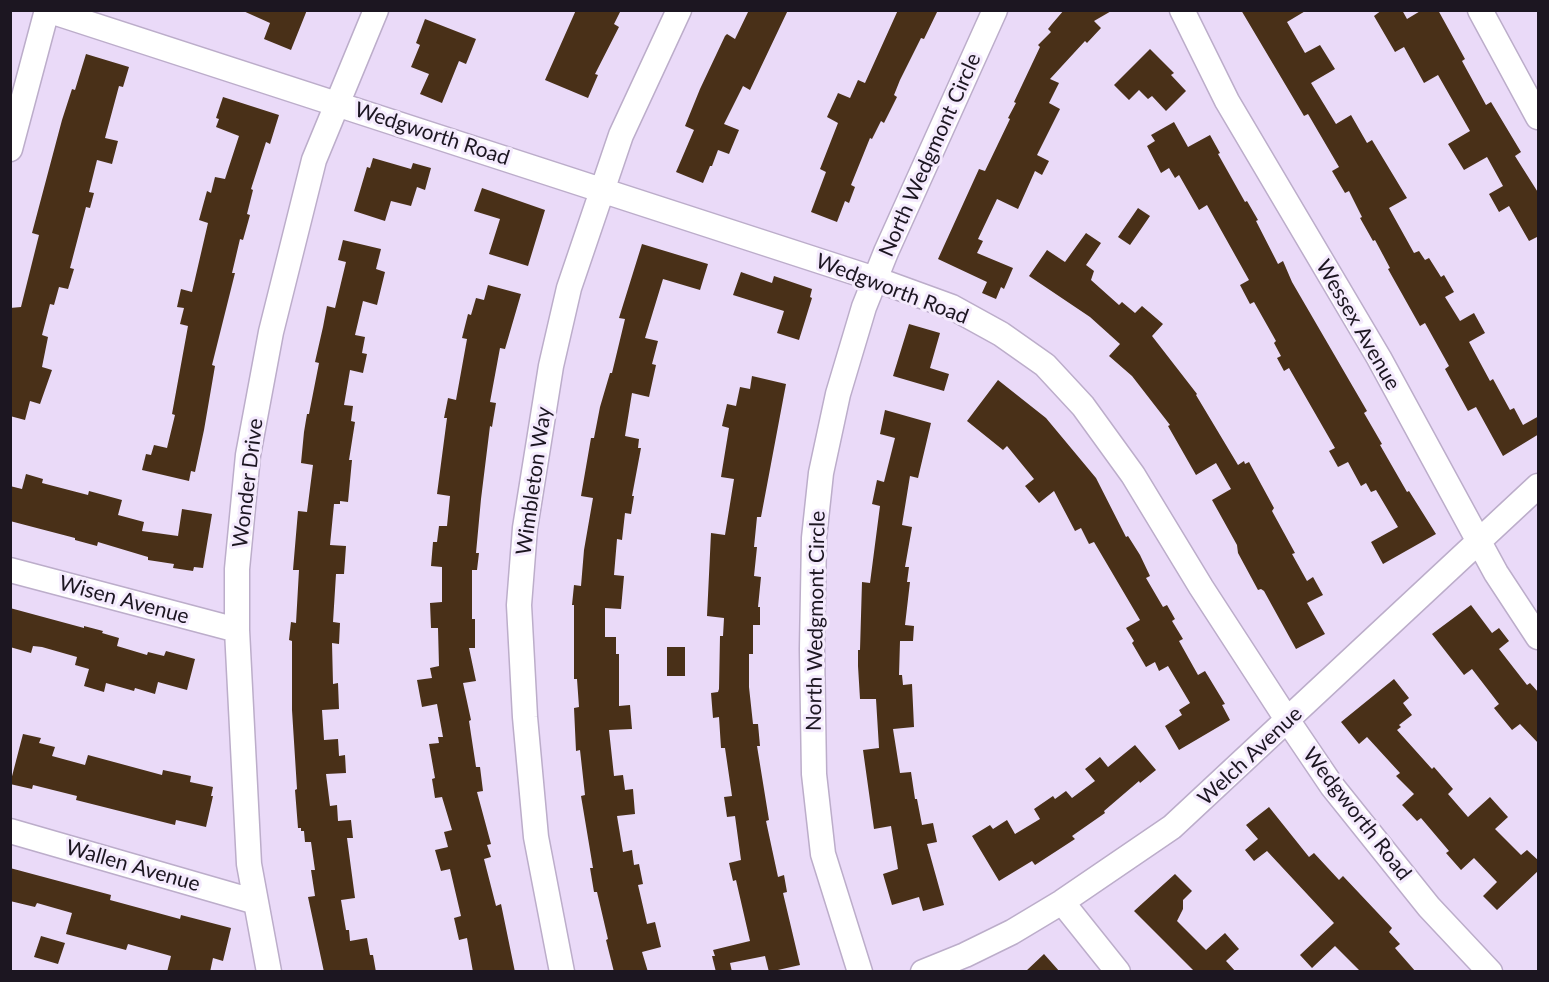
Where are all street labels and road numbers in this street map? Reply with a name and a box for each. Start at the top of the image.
street label: North Wedgmont Circle [874,49,986,261]
street label: Wedgworth Road [351,97,513,171]
street label: Wedgworth Road [812,248,972,330]
street label: Wessex Avenue [1311,255,1405,395]
street label: Wimbleton Way [511,405,557,557]
street label: Wonder Drive [228,417,268,549]
street label: North Wedgmont Circle [801,511,831,731]
street label: Wisen Avenue [56,571,192,629]
street label: Welch Avenue [1193,701,1307,811]
street label: Wedgworth Road [1297,743,1417,885]
street label: Wallen Avenue [63,835,203,897]

